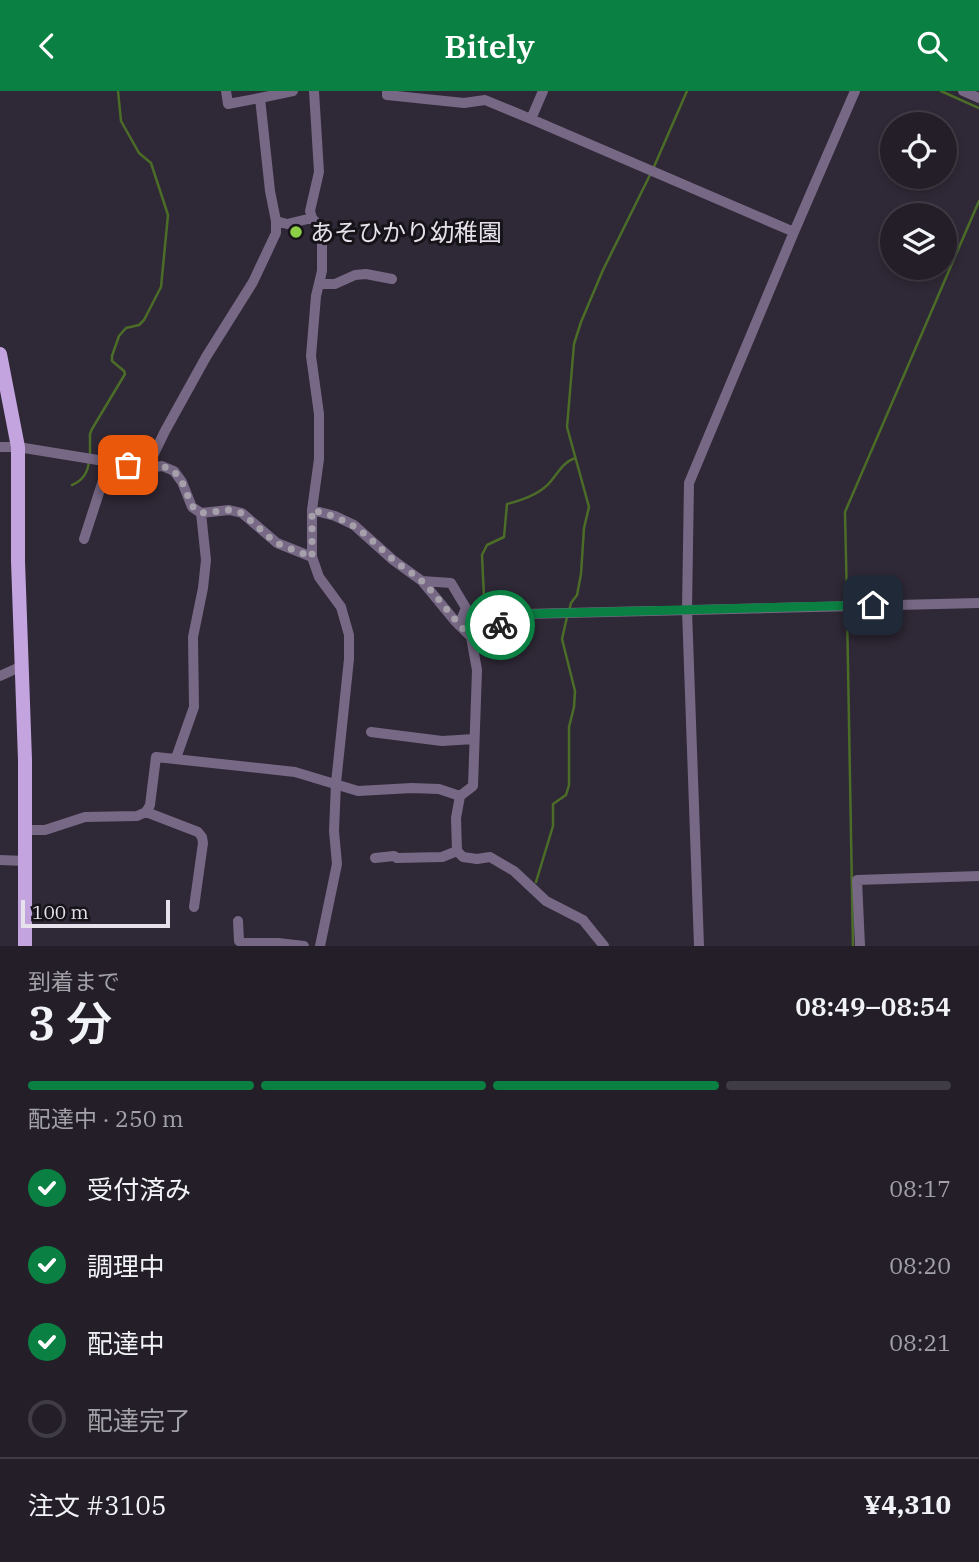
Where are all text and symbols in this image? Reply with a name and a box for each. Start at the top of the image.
text: Bitely [444,25,535,67]
icon: back [28,27,66,65]
icon: search [913,27,951,65]
map controls [880,112,957,280]
button: locate [880,112,957,189]
button: layers [880,203,957,280]
place label: あそひかり幼稚園 [310,216,502,248]
marker: あそひかり幼稚園 [288,224,304,240]
pin [98,435,158,495]
icon: bag [109,446,147,484]
pin [843,575,903,635]
icon: home [854,586,892,624]
courier [465,590,535,660]
icon: bike [481,606,519,644]
scale bar [21,897,170,929]
text: 100 m [32,900,89,924]
text: 到着まで [28,966,120,996]
text: 08:49–08:54 [795,989,951,1023]
text: 3 分 [28,993,112,1053]
text: 配達中 · 250 m [28,1103,184,1133]
icon: check [28,1169,66,1207]
text: 受付済み [87,1172,191,1206]
text: 08:17 [889,1173,951,1203]
icon: check [28,1246,66,1284]
text: 調理中 [87,1249,165,1283]
text: 08:20 [889,1250,951,1280]
icon: check [28,1323,66,1361]
text: 配達中 [87,1326,165,1360]
text: 08:21 [889,1327,951,1357]
text: 配達完了 [87,1403,191,1437]
text: ¥4,310 [864,1487,951,1521]
text: 注文 #3105 [28,1488,167,1522]

